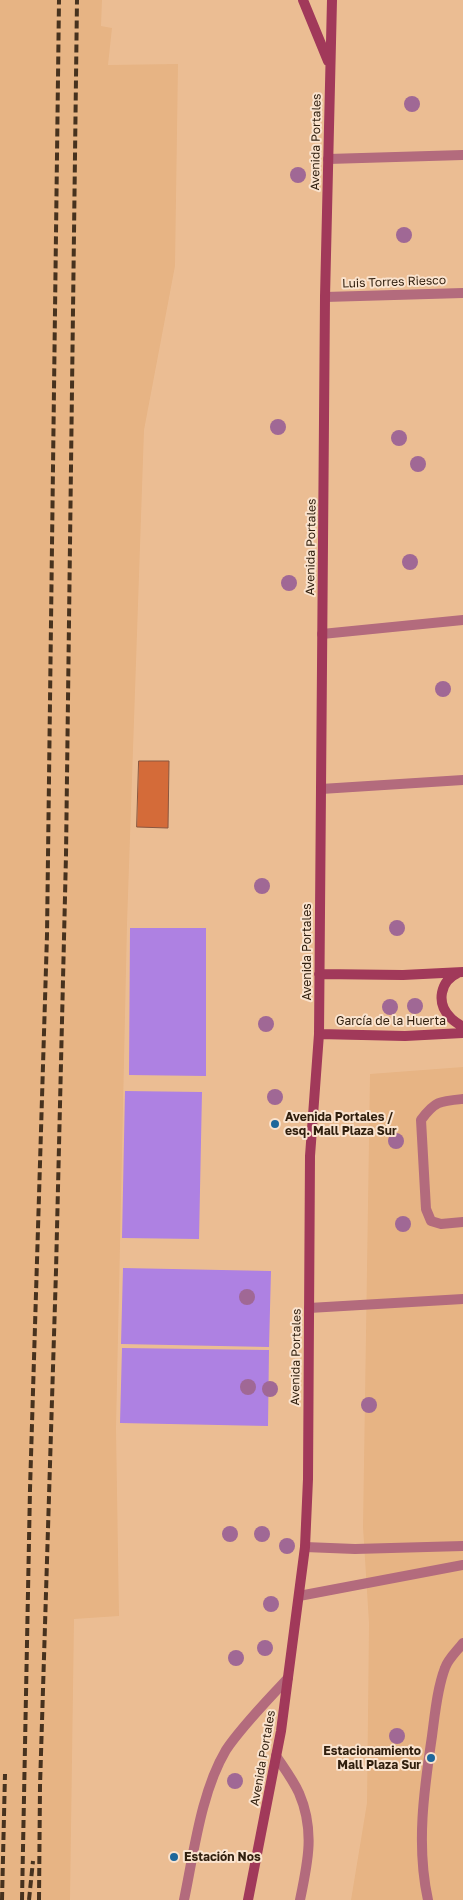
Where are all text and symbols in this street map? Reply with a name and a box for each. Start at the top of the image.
street label: Avenida Portales [308,93,324,191]
street label: Luis Torres Riesco [342,273,446,291]
street label: Avenida Portales [303,498,319,596]
street label: Avenida Portales [300,904,314,1000]
street label: García de la Huerta [336,1014,446,1028]
place label: Avenida Portales / esq. Mall Plaza Sur [285,1110,397,1138]
marker: Avenida Portales / esq. Mall Plaza Sur [269,1118,281,1130]
street label: Avenida Portales [288,1308,304,1406]
street label: Avenida Portales [247,1709,279,1807]
place label: Estacionamiento Mall Plaza Sur [323,1744,421,1772]
marker: Estacionamiento Mall Plaza Sur [425,1752,437,1764]
place label: Estación Nos [184,1850,261,1864]
marker: Estación Nos [168,1851,180,1863]

